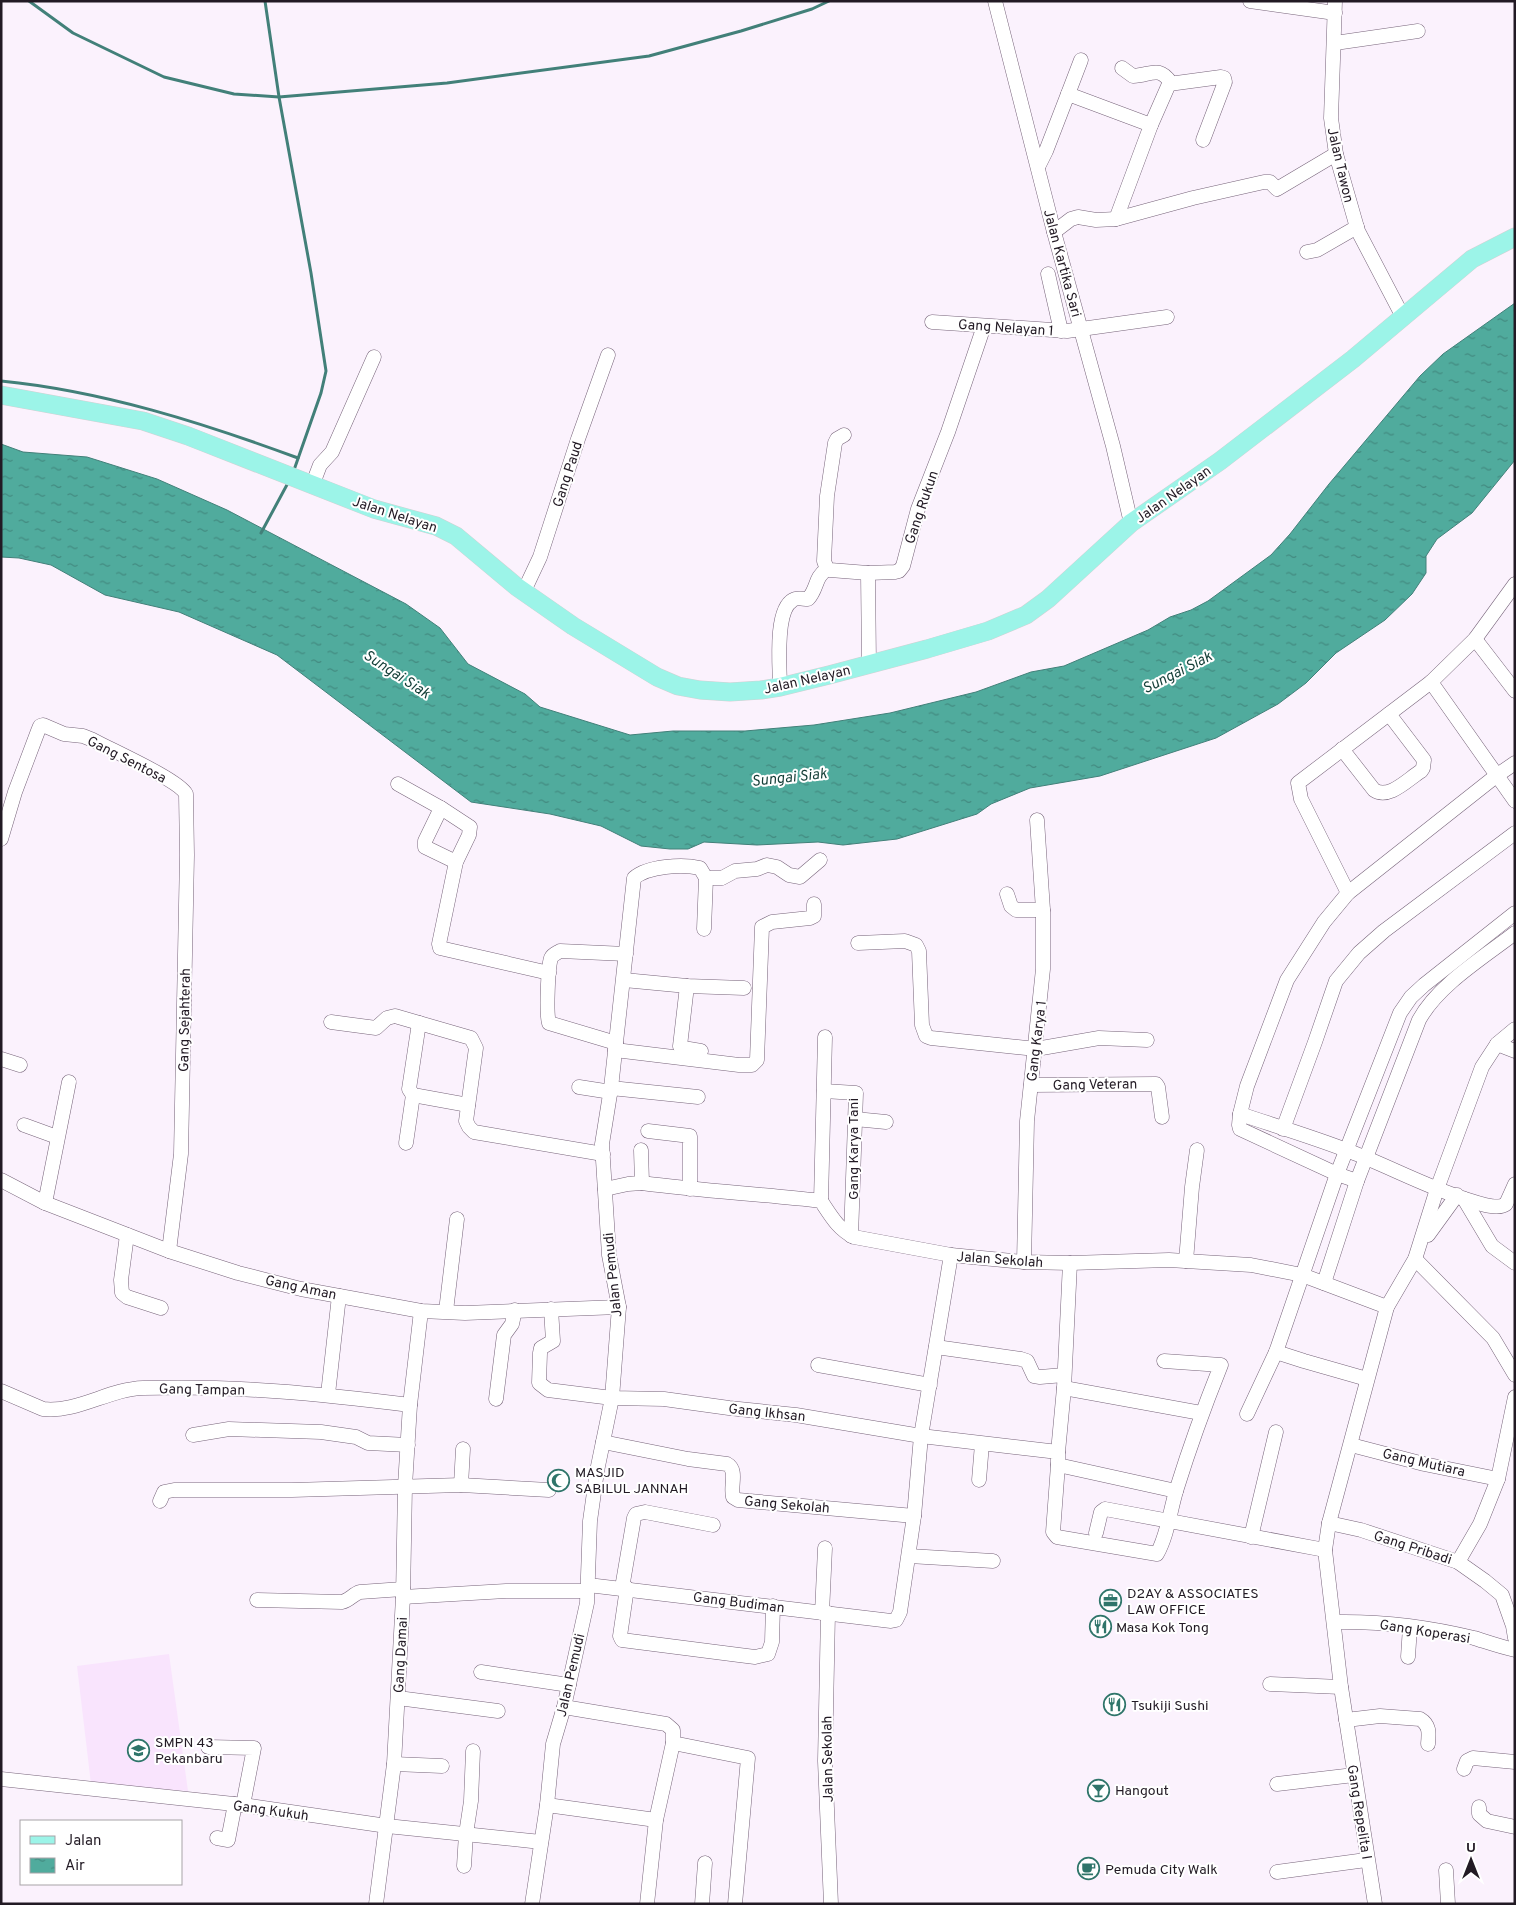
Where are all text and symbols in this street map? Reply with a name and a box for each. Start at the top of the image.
street label: Jalan Tawon [1323,126,1356,205]
street label: Jalan Kartika Sari [1039,208,1084,319]
street label: Gang Nelayan 1 [957,317,1054,340]
street label: Gang Paud [550,439,587,509]
street label: Jalan Nelayan [1133,463,1215,528]
street label: Gang Rukun [902,469,943,546]
street label: Jalan Nelayan [350,494,439,537]
water label: Sungai Siak [359,647,433,704]
water label: Sungai Siak [1140,647,1216,699]
street label: Jalan Nelayan [762,662,852,699]
street label: Gang Sentosa [84,733,169,788]
water label: Sungai Siak [751,765,828,792]
street label: Gang Sejahterah [176,968,195,1072]
street label: Gang Karya 1 [1024,1000,1051,1083]
street label: Gang Veteran [1053,1076,1137,1095]
street label: Gang Karya Tani [846,1098,863,1200]
street label: Jalan Pemudi [601,1232,626,1318]
street label: Jalan Sekolah [956,1249,1044,1272]
street label: Gang Aman [263,1273,338,1304]
street label: Gang Tampan [159,1381,245,1400]
street label: Gang Ikhsan [727,1401,806,1426]
street label: Gang Mutiara [1381,1446,1467,1481]
place label: MASJID SABILUL JANNAH [575,1465,688,1498]
mosque icon: MASJID SABILUL JANNAH [547,1468,571,1492]
street label: Gang Sekolah [743,1493,830,1518]
street label: Gang Pribadi [1371,1528,1454,1569]
place label: D2AY & ASSOCIATES LAW OFFICE [1127,1586,1259,1619]
street label: Gang Budiman [692,1589,786,1618]
office icon: D2AY & ASSOCIATES LAW OFFICE [1099,1589,1123,1613]
restaurant icon: Masa Kok Tong [1088,1615,1112,1639]
street label: Gang Damai [391,1617,412,1694]
street label: Gang Koperasi [1378,1617,1471,1648]
place label: Masa Kok Tong [1116,1620,1209,1637]
street label: Jalan Pemudi [554,1632,589,1719]
restaurant icon: Tsukiji Sushi [1103,1693,1127,1717]
place label: Tsukiji Sushi [1131,1698,1209,1715]
street label: Jalan Sekolah [819,1715,838,1803]
place label: SMPN 43 Pekanbaru [155,1735,223,1768]
school or university icon: SMPN 43 Pekanbaru [127,1738,151,1762]
street label: Gang Repelita I [1343,1764,1374,1861]
bar icon: Hangout [1087,1778,1111,1802]
place label: Hangout [1115,1783,1169,1800]
street label: Gang Kukuh [232,1798,310,1825]
legend [20,1820,182,1885]
text: Jalan [65,1832,102,1851]
north arrow [1446,1835,1496,1885]
text: U [1466,1840,1476,1857]
text: Air [65,1857,85,1876]
cafe icon: Pemuda City Walk [1077,1857,1101,1881]
place label: Pemuda City Walk [1105,1862,1218,1879]

